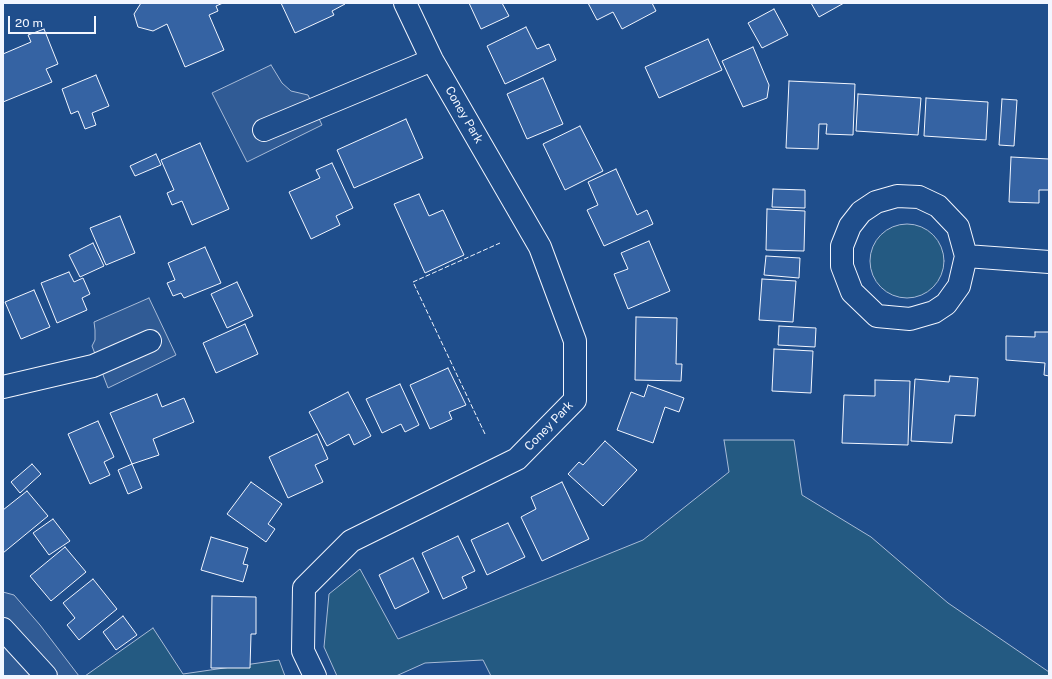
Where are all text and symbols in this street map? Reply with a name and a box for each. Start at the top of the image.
scale bar [10,8,98,34]
text: 20 m [15,16,43,30]
street label: Coney Park [442,84,486,146]
street label: Coney Park [522,398,576,454]

